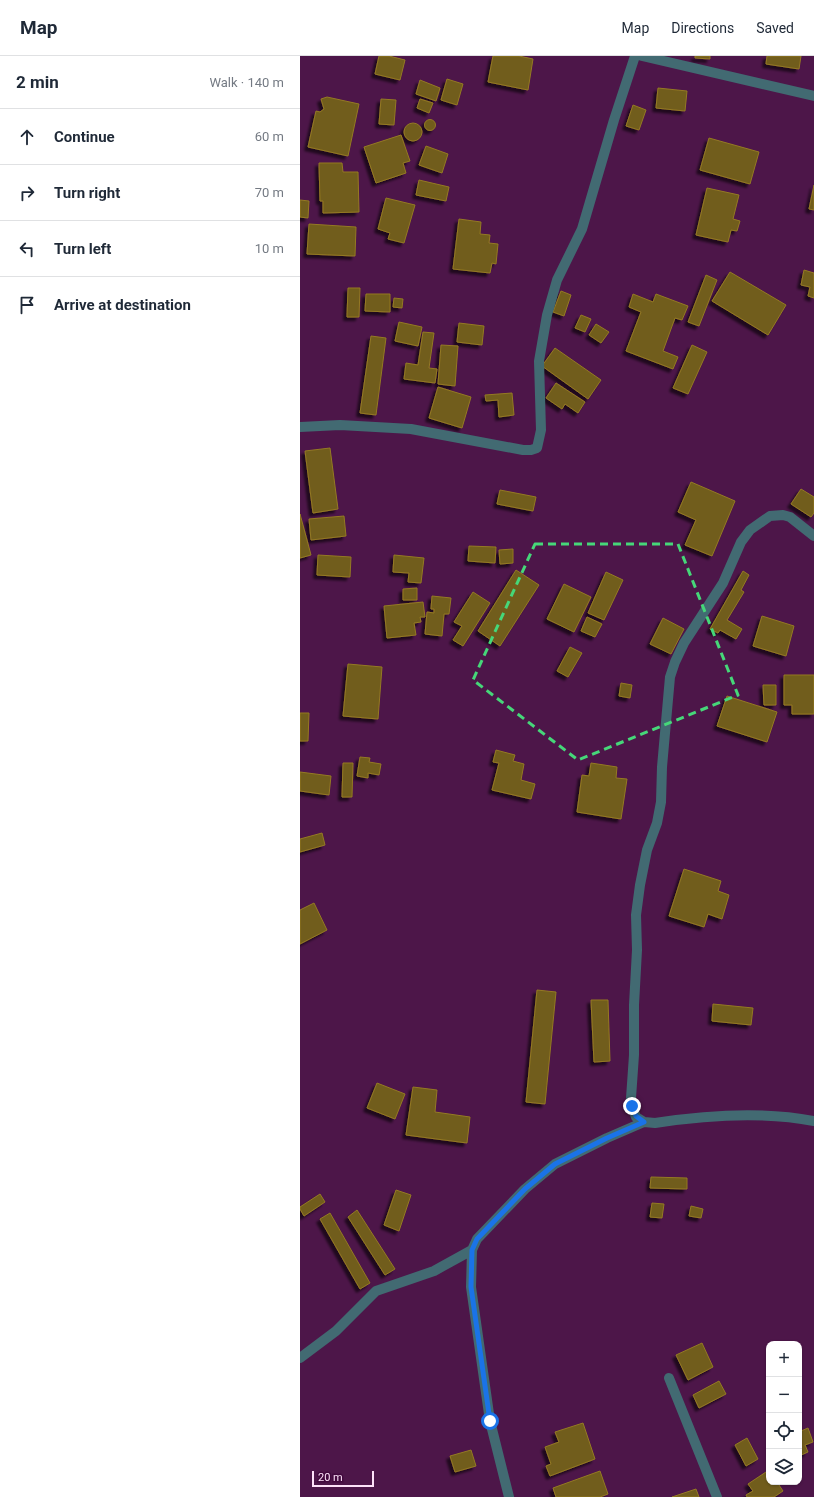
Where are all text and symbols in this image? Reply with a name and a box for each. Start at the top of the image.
text: Map [20,16,58,39]
text: Map [622,20,649,36]
text: Directions [671,20,734,36]
text: Saved [756,20,794,36]
text: 2 min [16,72,59,92]
text: Walk · 140 m [209,75,284,90]
icon: ahead [16,126,38,148]
text: Continue [54,128,115,146]
text: 60 m [255,129,284,144]
icon: right [16,182,38,204]
text: Turn right [54,184,120,202]
text: 70 m [255,185,284,200]
icon: left [16,238,38,260]
text: Turn left [54,240,111,258]
text: 10 m [255,241,284,256]
icon: arrive [16,294,38,316]
text: Arrive at destination [54,296,191,314]
route end [623,1097,641,1115]
map controls [766,1341,802,1485]
button: + [766,1341,802,1377]
button: − [766,1377,802,1413]
route start [481,1412,499,1430]
button: locate [766,1413,802,1449]
button: layers [766,1449,802,1485]
scale bar [312,1469,374,1488]
text: 20 m [318,1471,343,1484]

